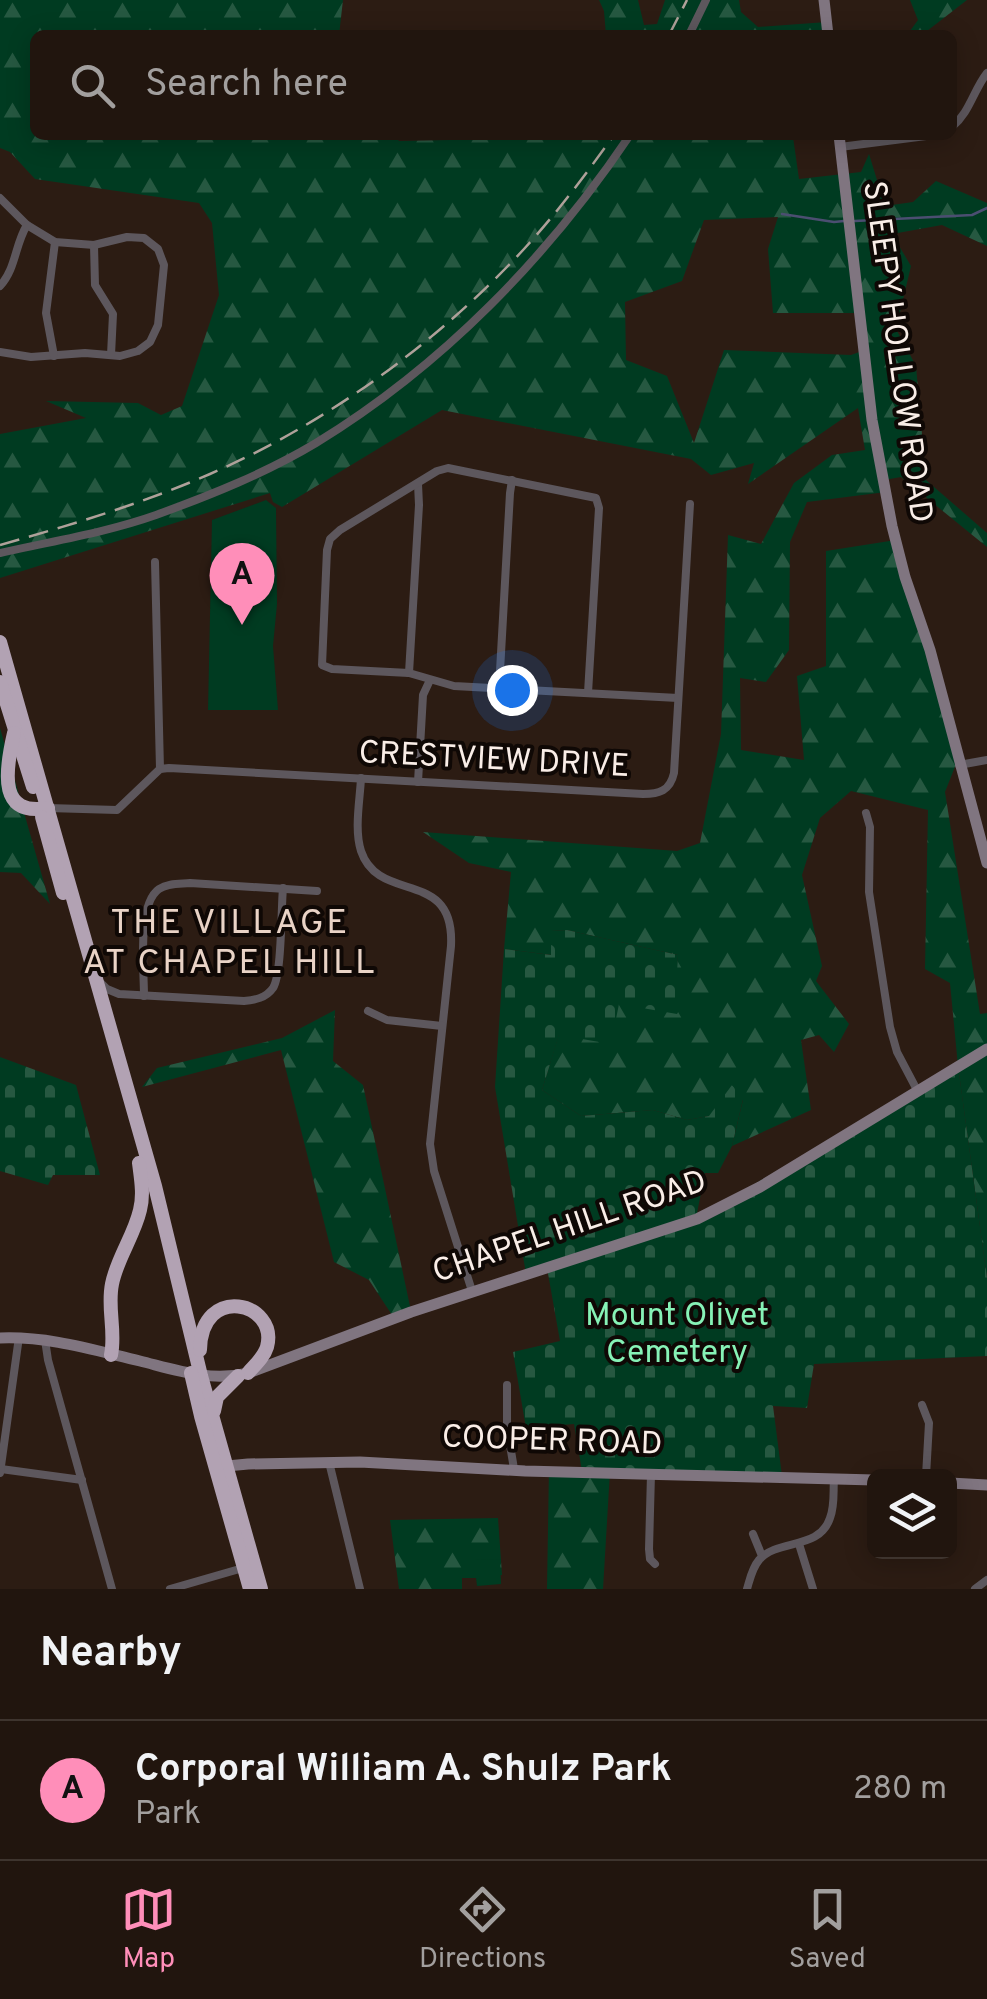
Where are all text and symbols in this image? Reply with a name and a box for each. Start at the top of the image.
search box [30,30,957,140]
icon: search [65,58,120,113]
text: Search here [145,61,348,110]
street label: SLEEPY HOLLOW ROAD [852,179,940,525]
pin: A [210,542,274,625]
your location [487,665,538,716]
street label: CRESTVIEW DRIVE [358,734,630,788]
district label: THE VILLAGE AT CHAPEL HILL [83,902,377,986]
street label: CHAPEL HILL ROAD [428,1162,712,1294]
park label: Mount Olivet Cemetery [585,1297,769,1374]
street label: COOPER ROAD [441,1418,663,1466]
map controls [867,1469,957,1559]
button: layers [867,1469,957,1559]
text: Nearby [40,1628,182,1681]
text: Corporal William A. Shulz Park [135,1746,672,1795]
text: A [61,1770,84,1810]
text: 280 m [853,1770,947,1810]
text: Park [135,1795,201,1835]
tab: Map [121,1882,176,1978]
tab: Directions [419,1882,546,1978]
tab: Saved [789,1882,866,1978]

